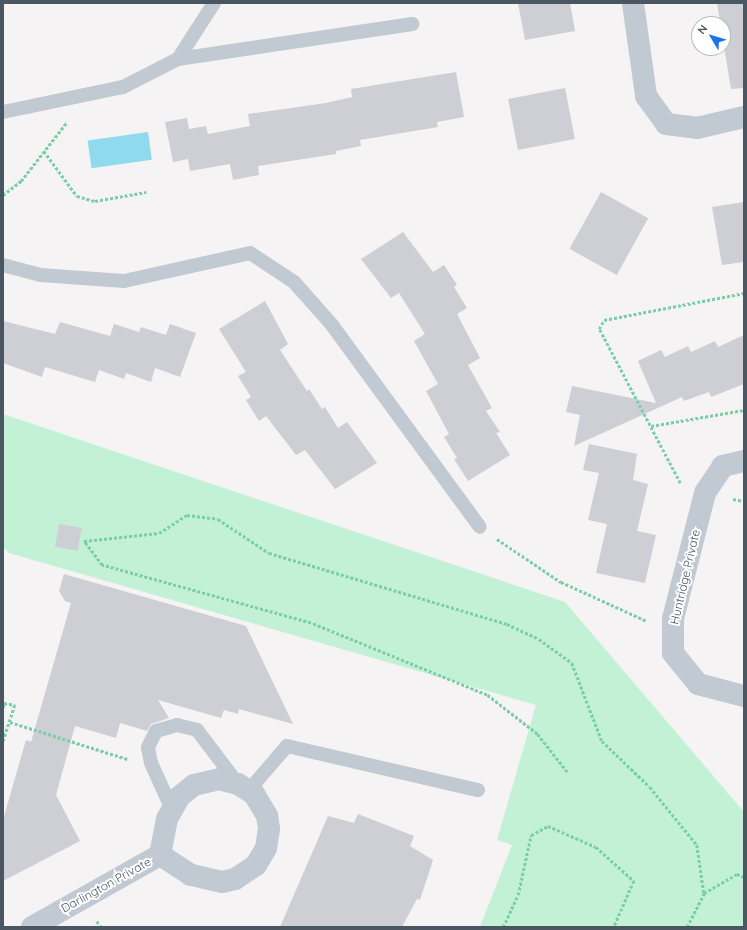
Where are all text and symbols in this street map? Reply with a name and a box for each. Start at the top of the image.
north arrow [691,16,731,56]
text: N [694,22,710,37]
street label: Huntridge Private [667,528,703,626]
street label: Darlington Private [59,854,153,916]

